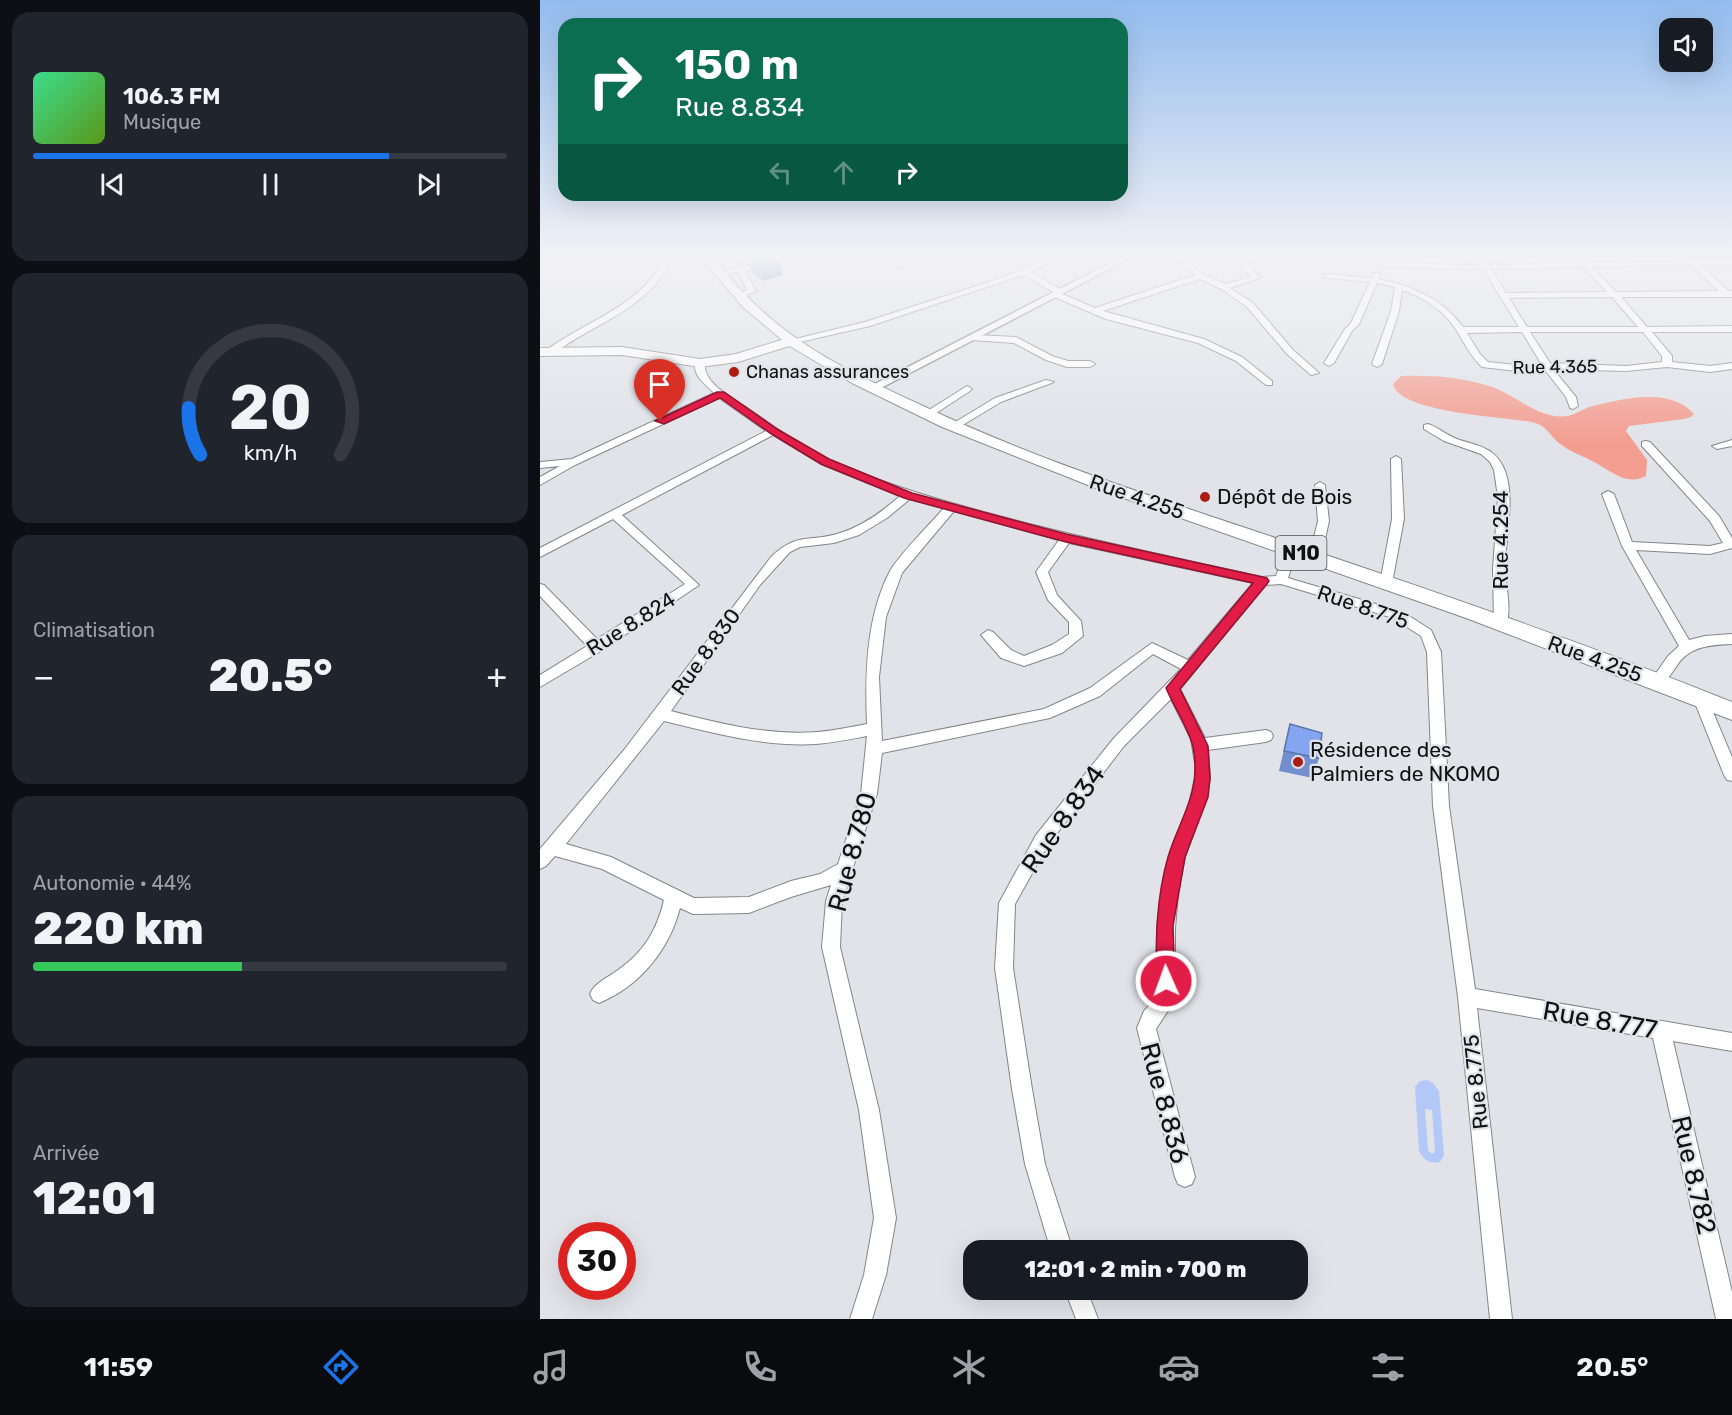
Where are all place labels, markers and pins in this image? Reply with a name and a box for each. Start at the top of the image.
pin [634,359,685,421]
place label: Chanas assurances [746,361,909,383]
marker: Chanas assurances [727,365,741,379]
place label: Dépôt de Bois [1217,484,1352,509]
marker: Dépôt de Bois [1198,490,1212,504]
place label: Résidence des Palmiers de NKOMO [1310,737,1500,786]
marker: Résidence des Palmiers de NKOMO [1291,755,1305,769]

